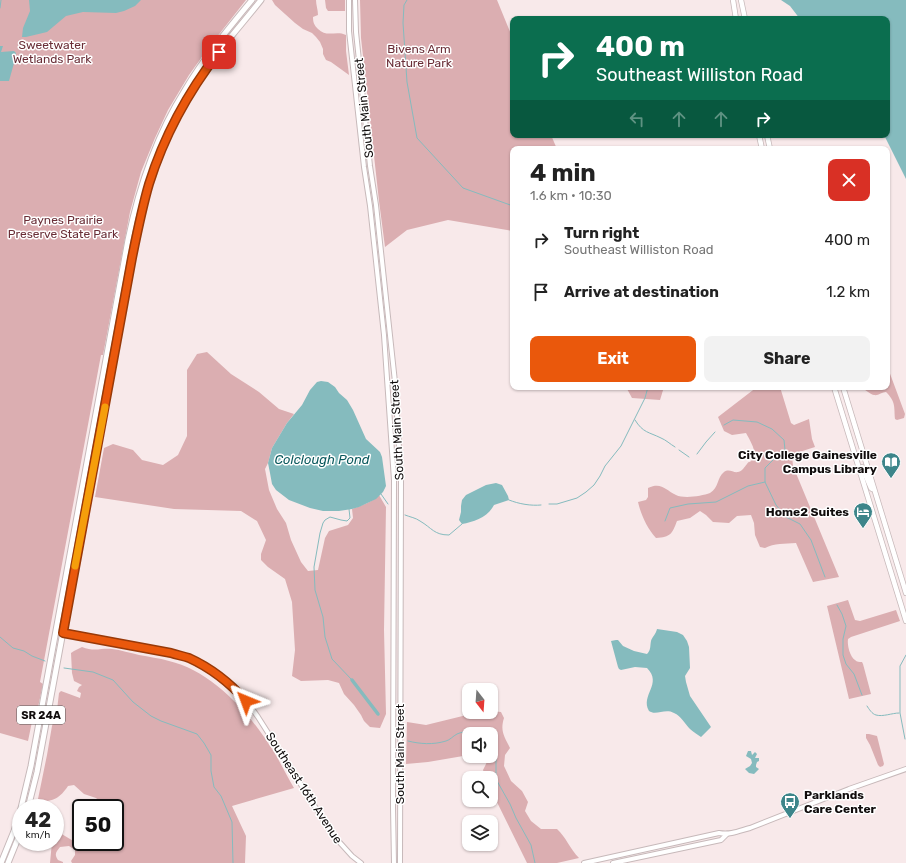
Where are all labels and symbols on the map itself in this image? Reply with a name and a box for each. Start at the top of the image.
pin [202,35,236,69]
park label: Sweetwater Wetlands Park [13,38,92,66]
park label: Bivens Arm Nature Park [386,42,453,70]
street label: South Main Street [352,57,376,159]
park label: Paynes Prairie Preserve State Park [8,213,119,241]
street label: South Main Street [387,379,407,481]
place label: City College Gainesville Campus Library [738,448,877,476]
library icon: City College Gainesville Campus Library [880,451,902,479]
water label: Colclough Pond [274,452,370,468]
hotel icon: Home2 Suites [852,501,874,529]
place label: Home2 Suites [766,505,849,519]
position arrow [225,680,267,722]
north arrow [462,683,498,719]
street label: South Main Street [393,703,407,804]
road number: SR 24A [17,706,65,724]
street label: Southeast 16th Avenue [263,730,345,846]
place label: Parklands Care Center [804,788,877,816]
bus stop icon: Parklands Care Center [779,791,801,819]
speed limit sign: 50 [72,799,124,851]

